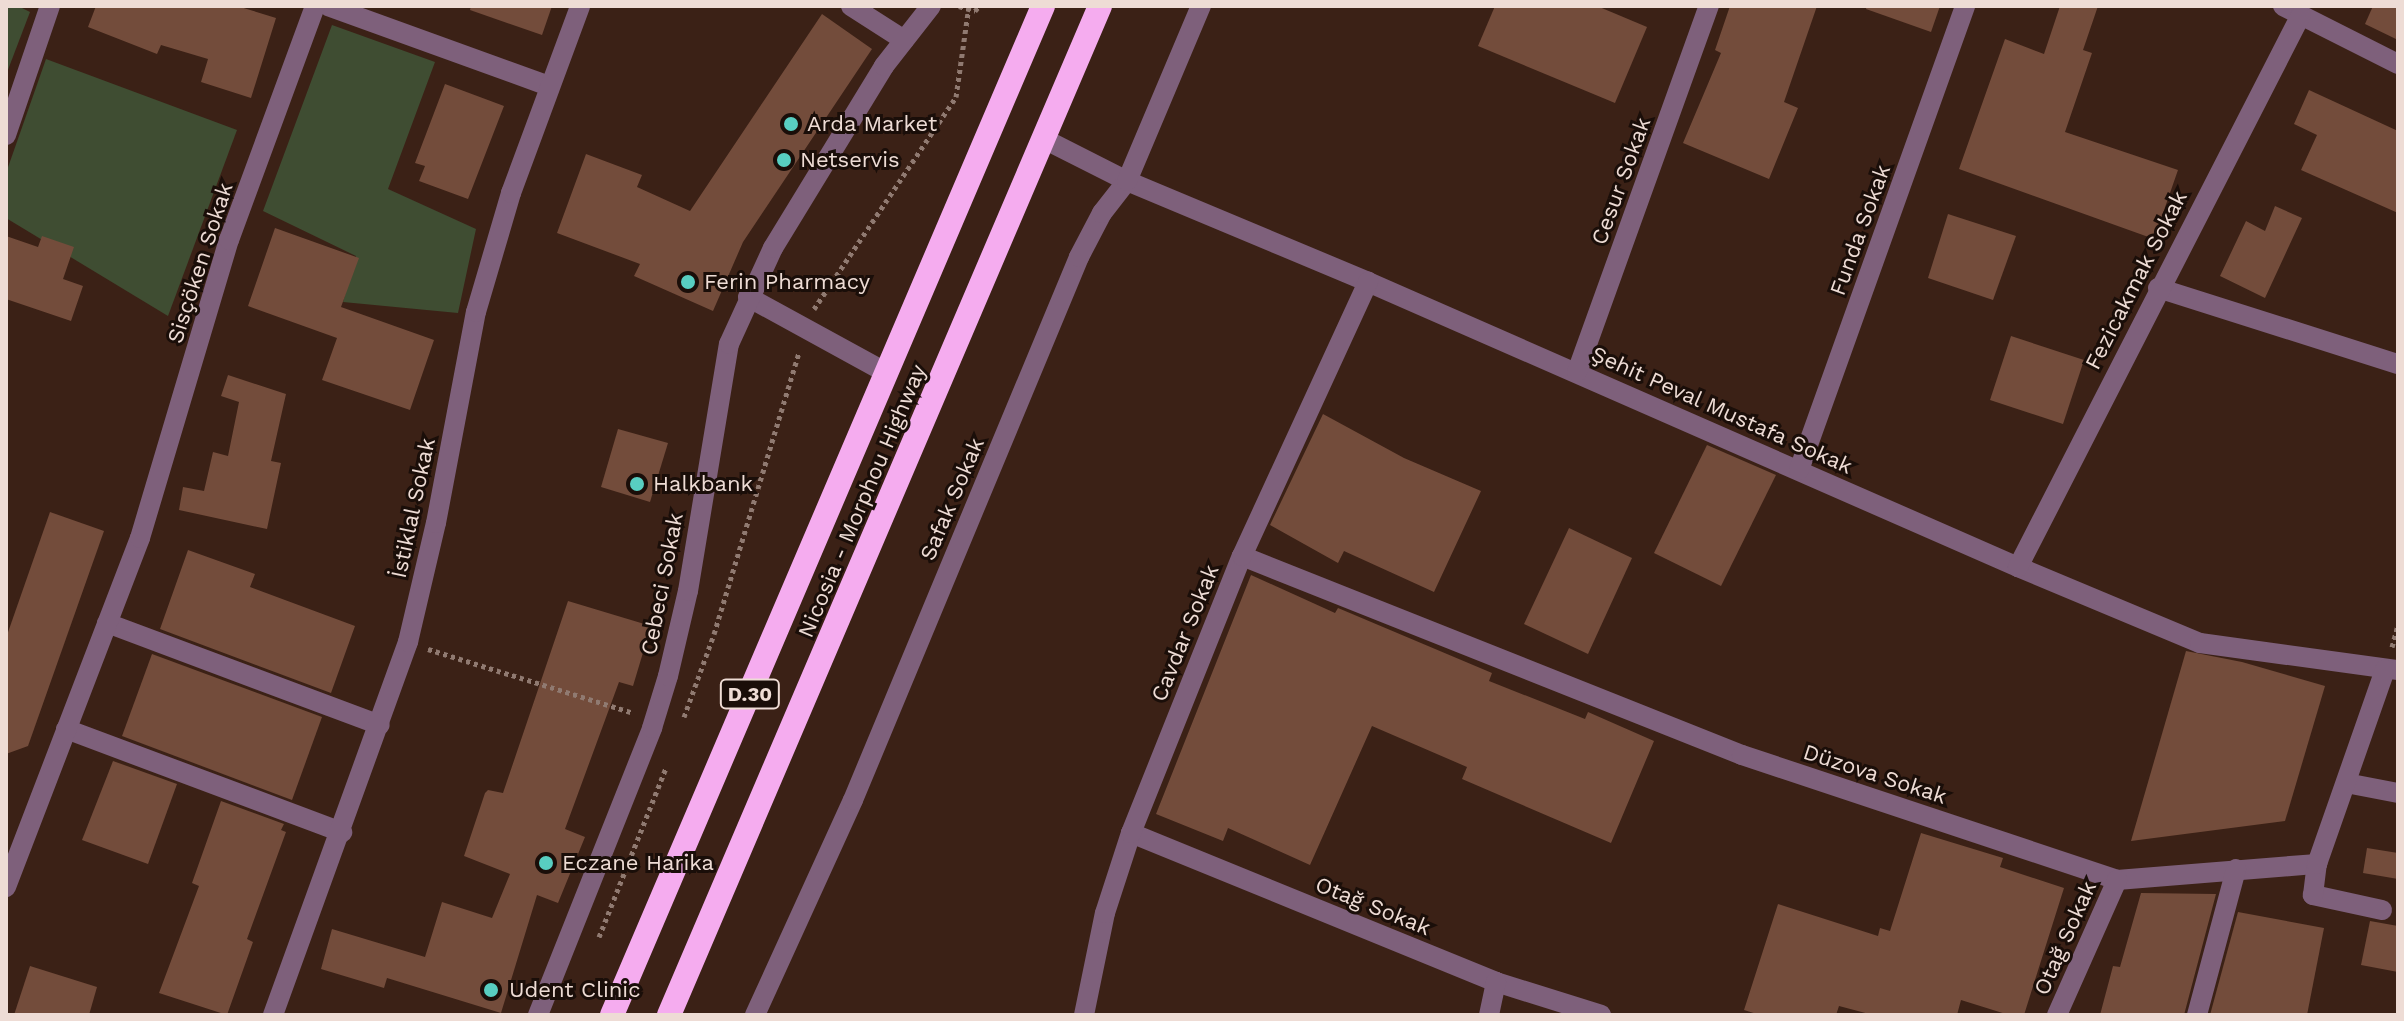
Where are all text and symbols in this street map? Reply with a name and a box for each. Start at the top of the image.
place label: Arda Market [807,111,938,137]
street label: Cesur Sokak [1586,114,1656,248]
marker: Arda Market [782,115,800,133]
place label: Netservis [800,147,900,173]
marker: Netservis [775,151,793,169]
street label: Funda Sokak [1824,161,1896,299]
street label: Sisçöken Sokak [162,179,238,347]
street label: Fezicakmak Sokak [2079,186,2193,374]
place label: Ferin Pharmacy [704,269,870,295]
marker: Ferin Pharmacy [679,273,697,291]
street label: Şehit Peval Mustafa Sokak [1587,340,1857,480]
street label: Nicosia - Morphou Highway [792,360,932,642]
street label: Safak Sokak [914,433,990,565]
street label: İstiklal Sokak [385,435,441,581]
place label: Halkbank [653,471,753,497]
marker: Halkbank [628,475,646,493]
street label: Cebeci Sokak [635,511,689,657]
street label: Cavdar Sokak [1145,560,1225,706]
road number: D.30 [718,678,782,710]
street label: Düzova Sokak [1800,738,1950,810]
place label: Eczane Harika [562,850,714,876]
marker: Eczane Harika [537,854,555,872]
street label: Otağ Sokak [1312,871,1434,941]
street label: Otağ Sokak [2028,877,2102,999]
place label: Udent Clinic [509,977,641,1003]
marker: Udent Clinic [480,979,502,1001]

